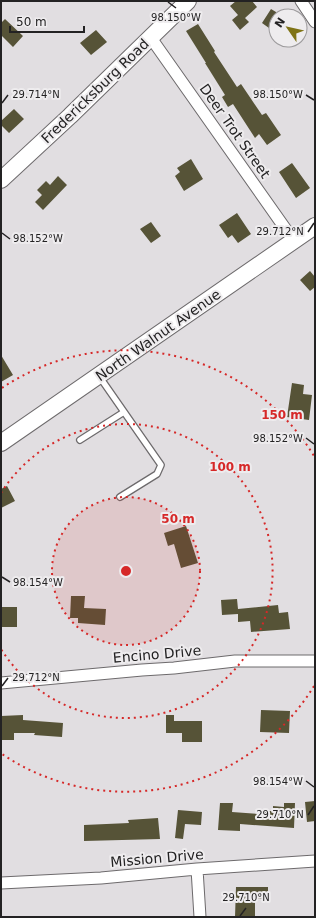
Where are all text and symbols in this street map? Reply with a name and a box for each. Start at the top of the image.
scale bar [10,8,84,34]
north arrow [268,8,308,48]
text: 98.150°W [151,12,201,23]
text: 50 m [16,15,47,29]
text: N [272,15,288,30]
street label: Fredericksburg Road [38,36,152,146]
street label: Deer Trot Street [197,81,274,182]
text: 29.714°N [12,89,60,100]
text: 98.150°W [253,89,303,100]
text: 29.712°N [256,226,304,237]
text: 98.152°W [13,233,63,244]
street label: North Walnut Avenue [92,286,224,384]
text: 150 m [261,408,303,422]
text: 98.152°W [253,433,303,444]
text: 100 m [209,460,251,474]
text: 50 m [161,512,195,526]
centre of rings [119,564,133,578]
text: 98.154°W [13,577,63,588]
street label: Encino Drive [112,642,202,666]
text: 29.712°N [12,672,60,683]
text: 98.154°W [253,776,303,787]
text: 29.710°N [256,809,304,820]
street label: Mission Drive [110,846,204,870]
text: 29.710°N [222,892,270,903]

